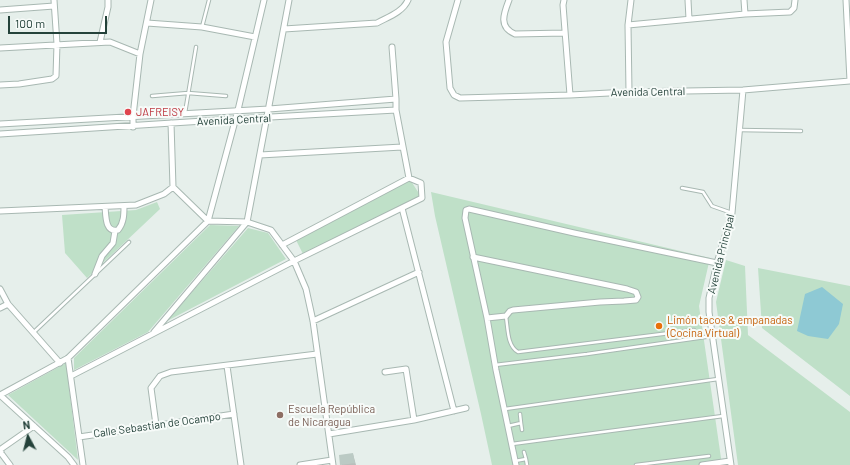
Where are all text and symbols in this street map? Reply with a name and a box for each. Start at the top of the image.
scale bar [10,8,109,34]
text: 100 m [15,16,45,30]
street label: Avenida Central [611,85,685,99]
place label: JAFREISY [136,105,184,119]
marker: JAFREISY [123,107,133,117]
street label: Avenida Central [196,111,272,129]
street label: Avenida Principal [705,213,737,295]
place label: Limón tacos & empanadas (Cocina Virtual) [667,313,792,339]
marker: Limón tacos & empanadas (Cocina Virtual) [654,321,664,331]
place label: Escuela República de Nicaragua [288,402,375,428]
street label: Calle Sebastian de Ocampo [92,410,222,440]
marker: Escuela República de Nicaragua [275,410,285,420]
north arrow [8,417,48,457]
text: N [22,418,31,431]

